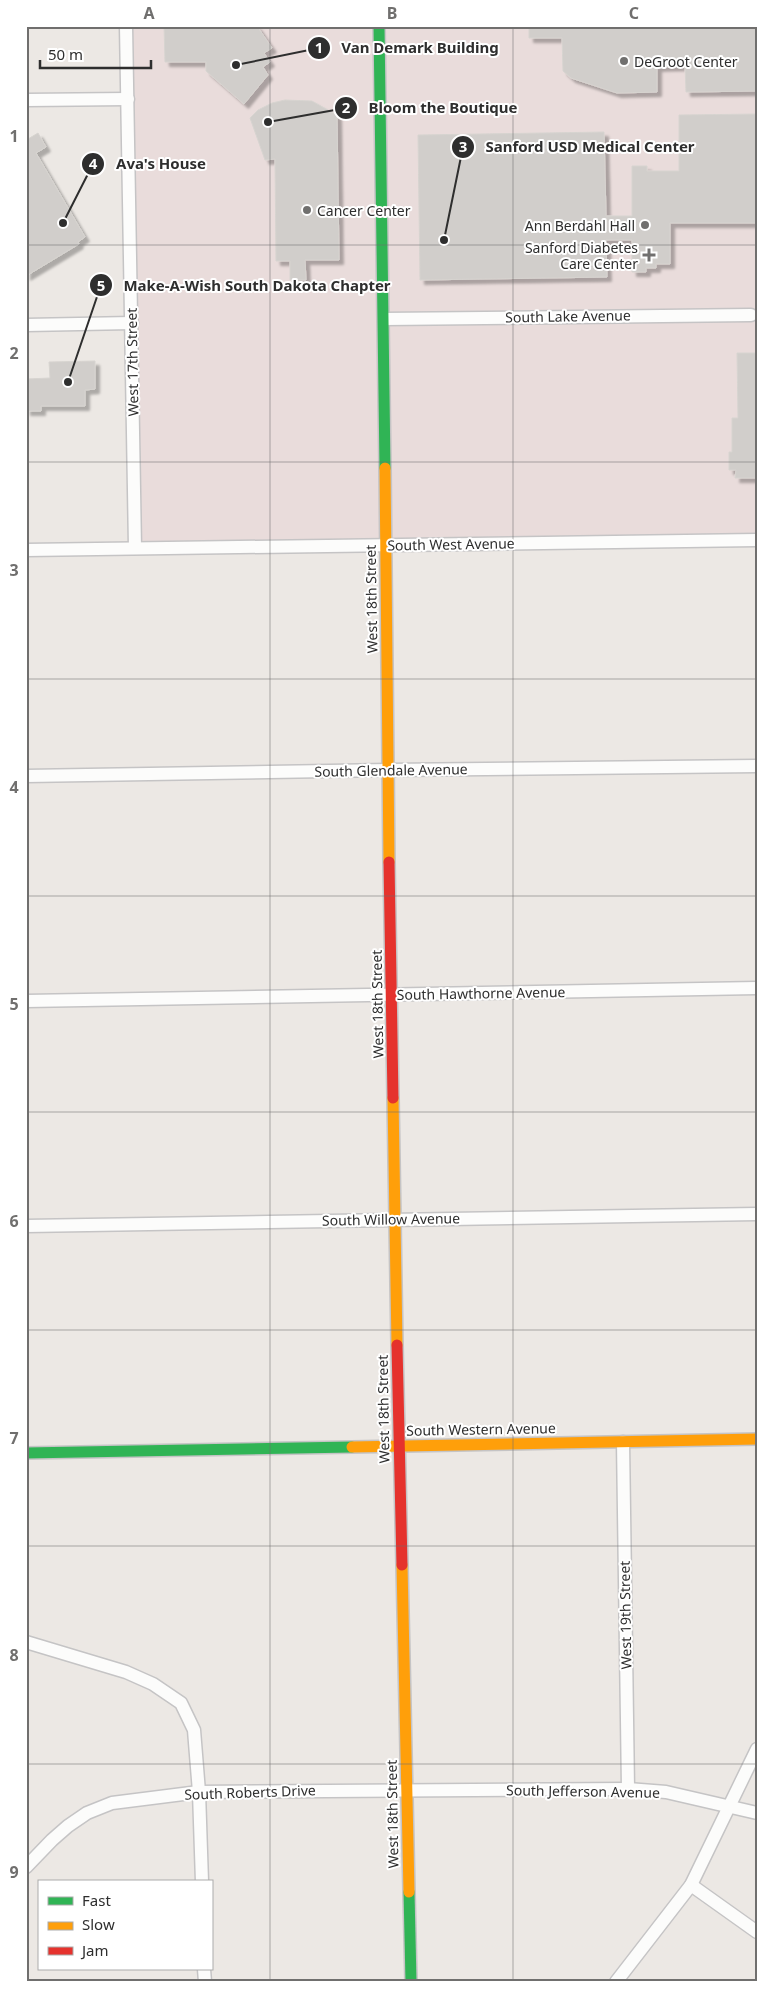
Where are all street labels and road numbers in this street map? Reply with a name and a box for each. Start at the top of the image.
street label: South Lake Avenue [505,305,631,327]
street label: West 17th Street [122,308,142,416]
street label: South West Avenue [387,533,515,555]
street label: West 18th Street [361,545,381,653]
street label: South Glendale Avenue [314,759,468,781]
street label: West 18th Street [367,950,387,1058]
street label: South Hawthorne Avenue [397,982,566,1004]
street label: South Willow Avenue [322,1208,460,1230]
street label: West 18th Street [373,1355,393,1463]
street label: South Western Avenue [406,1418,556,1440]
street label: West 19th Street [615,1561,635,1669]
street label: West 18th Street [382,1760,402,1868]
street label: South Roberts Drive [184,1780,316,1804]
street label: South Jefferson Avenue [506,1780,660,1802]

